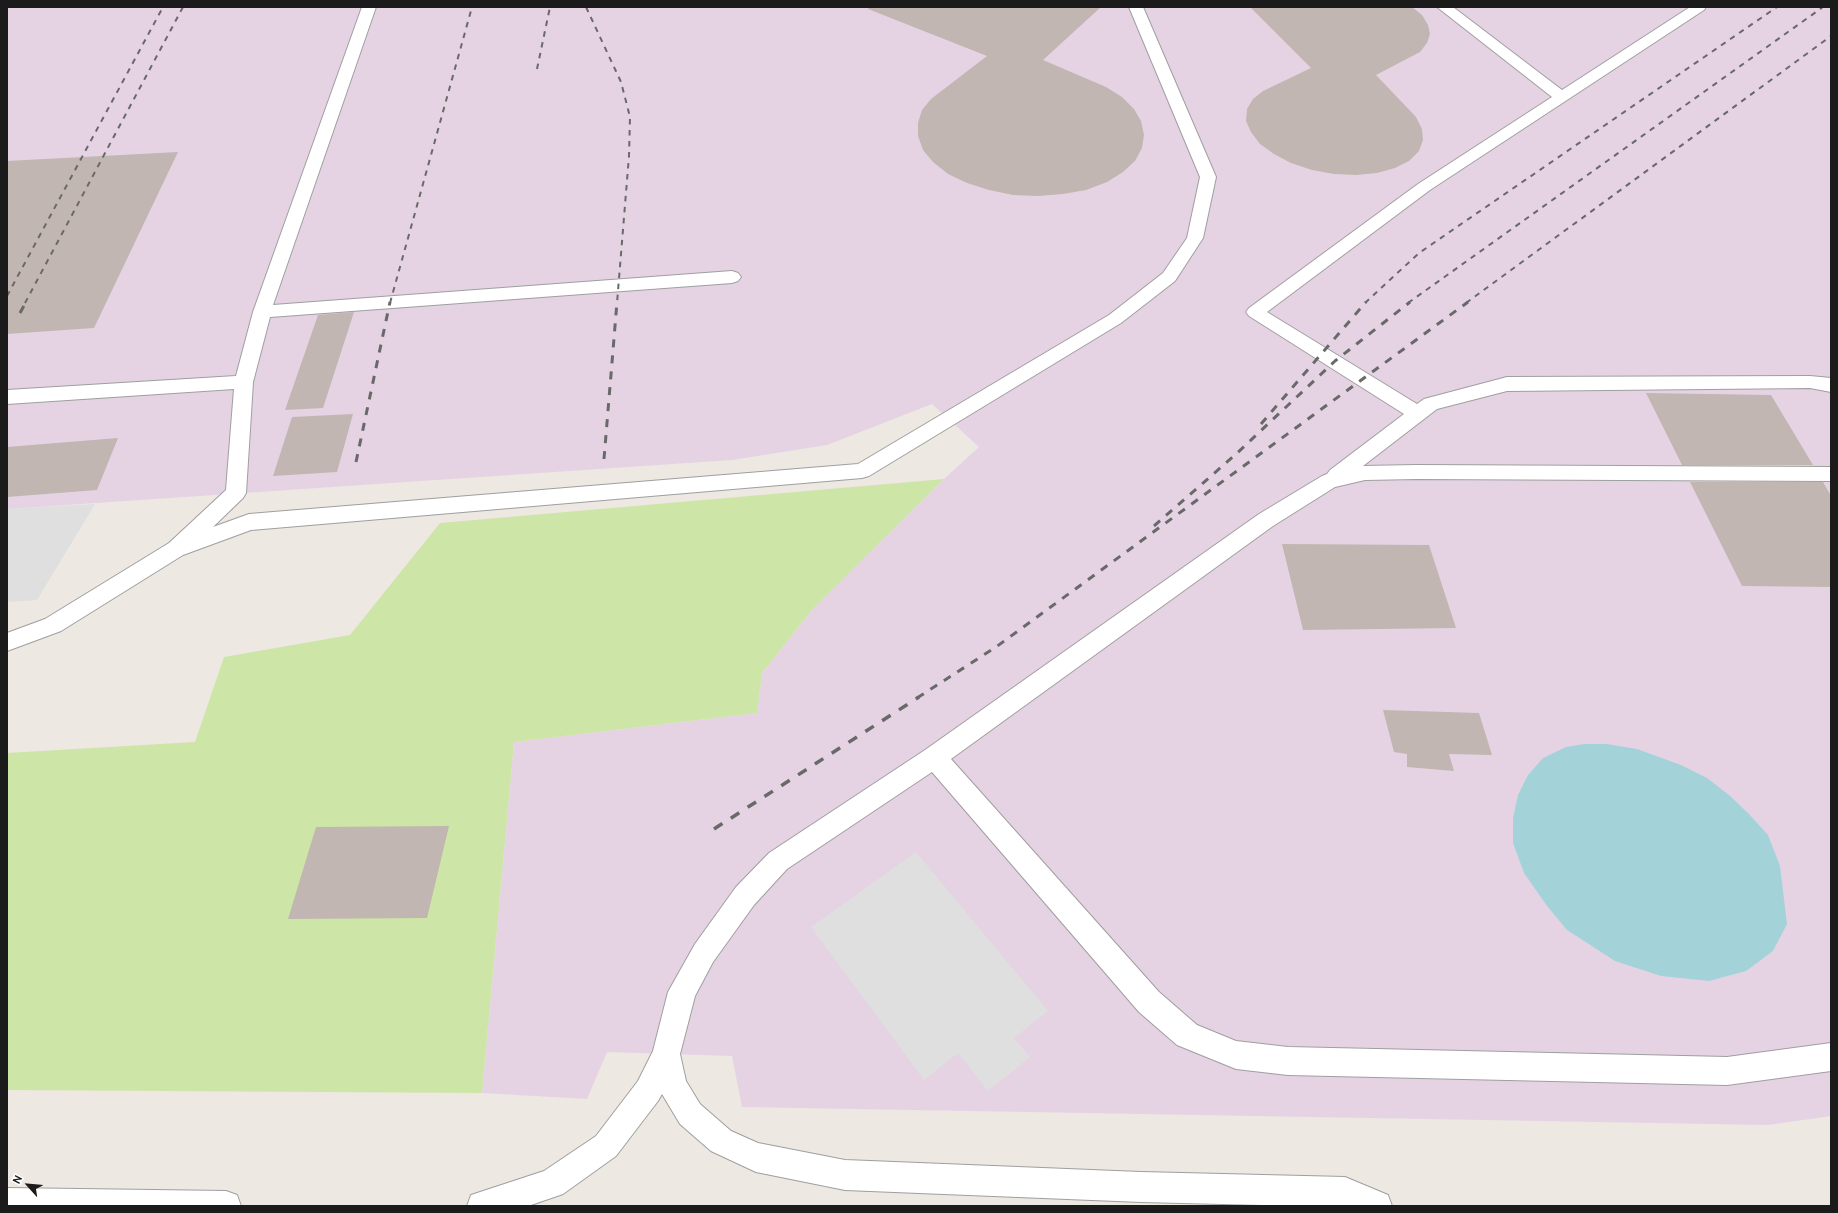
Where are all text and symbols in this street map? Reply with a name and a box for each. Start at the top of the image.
north arrow [8,1165,48,1205]
text: N [9,1173,25,1186]

